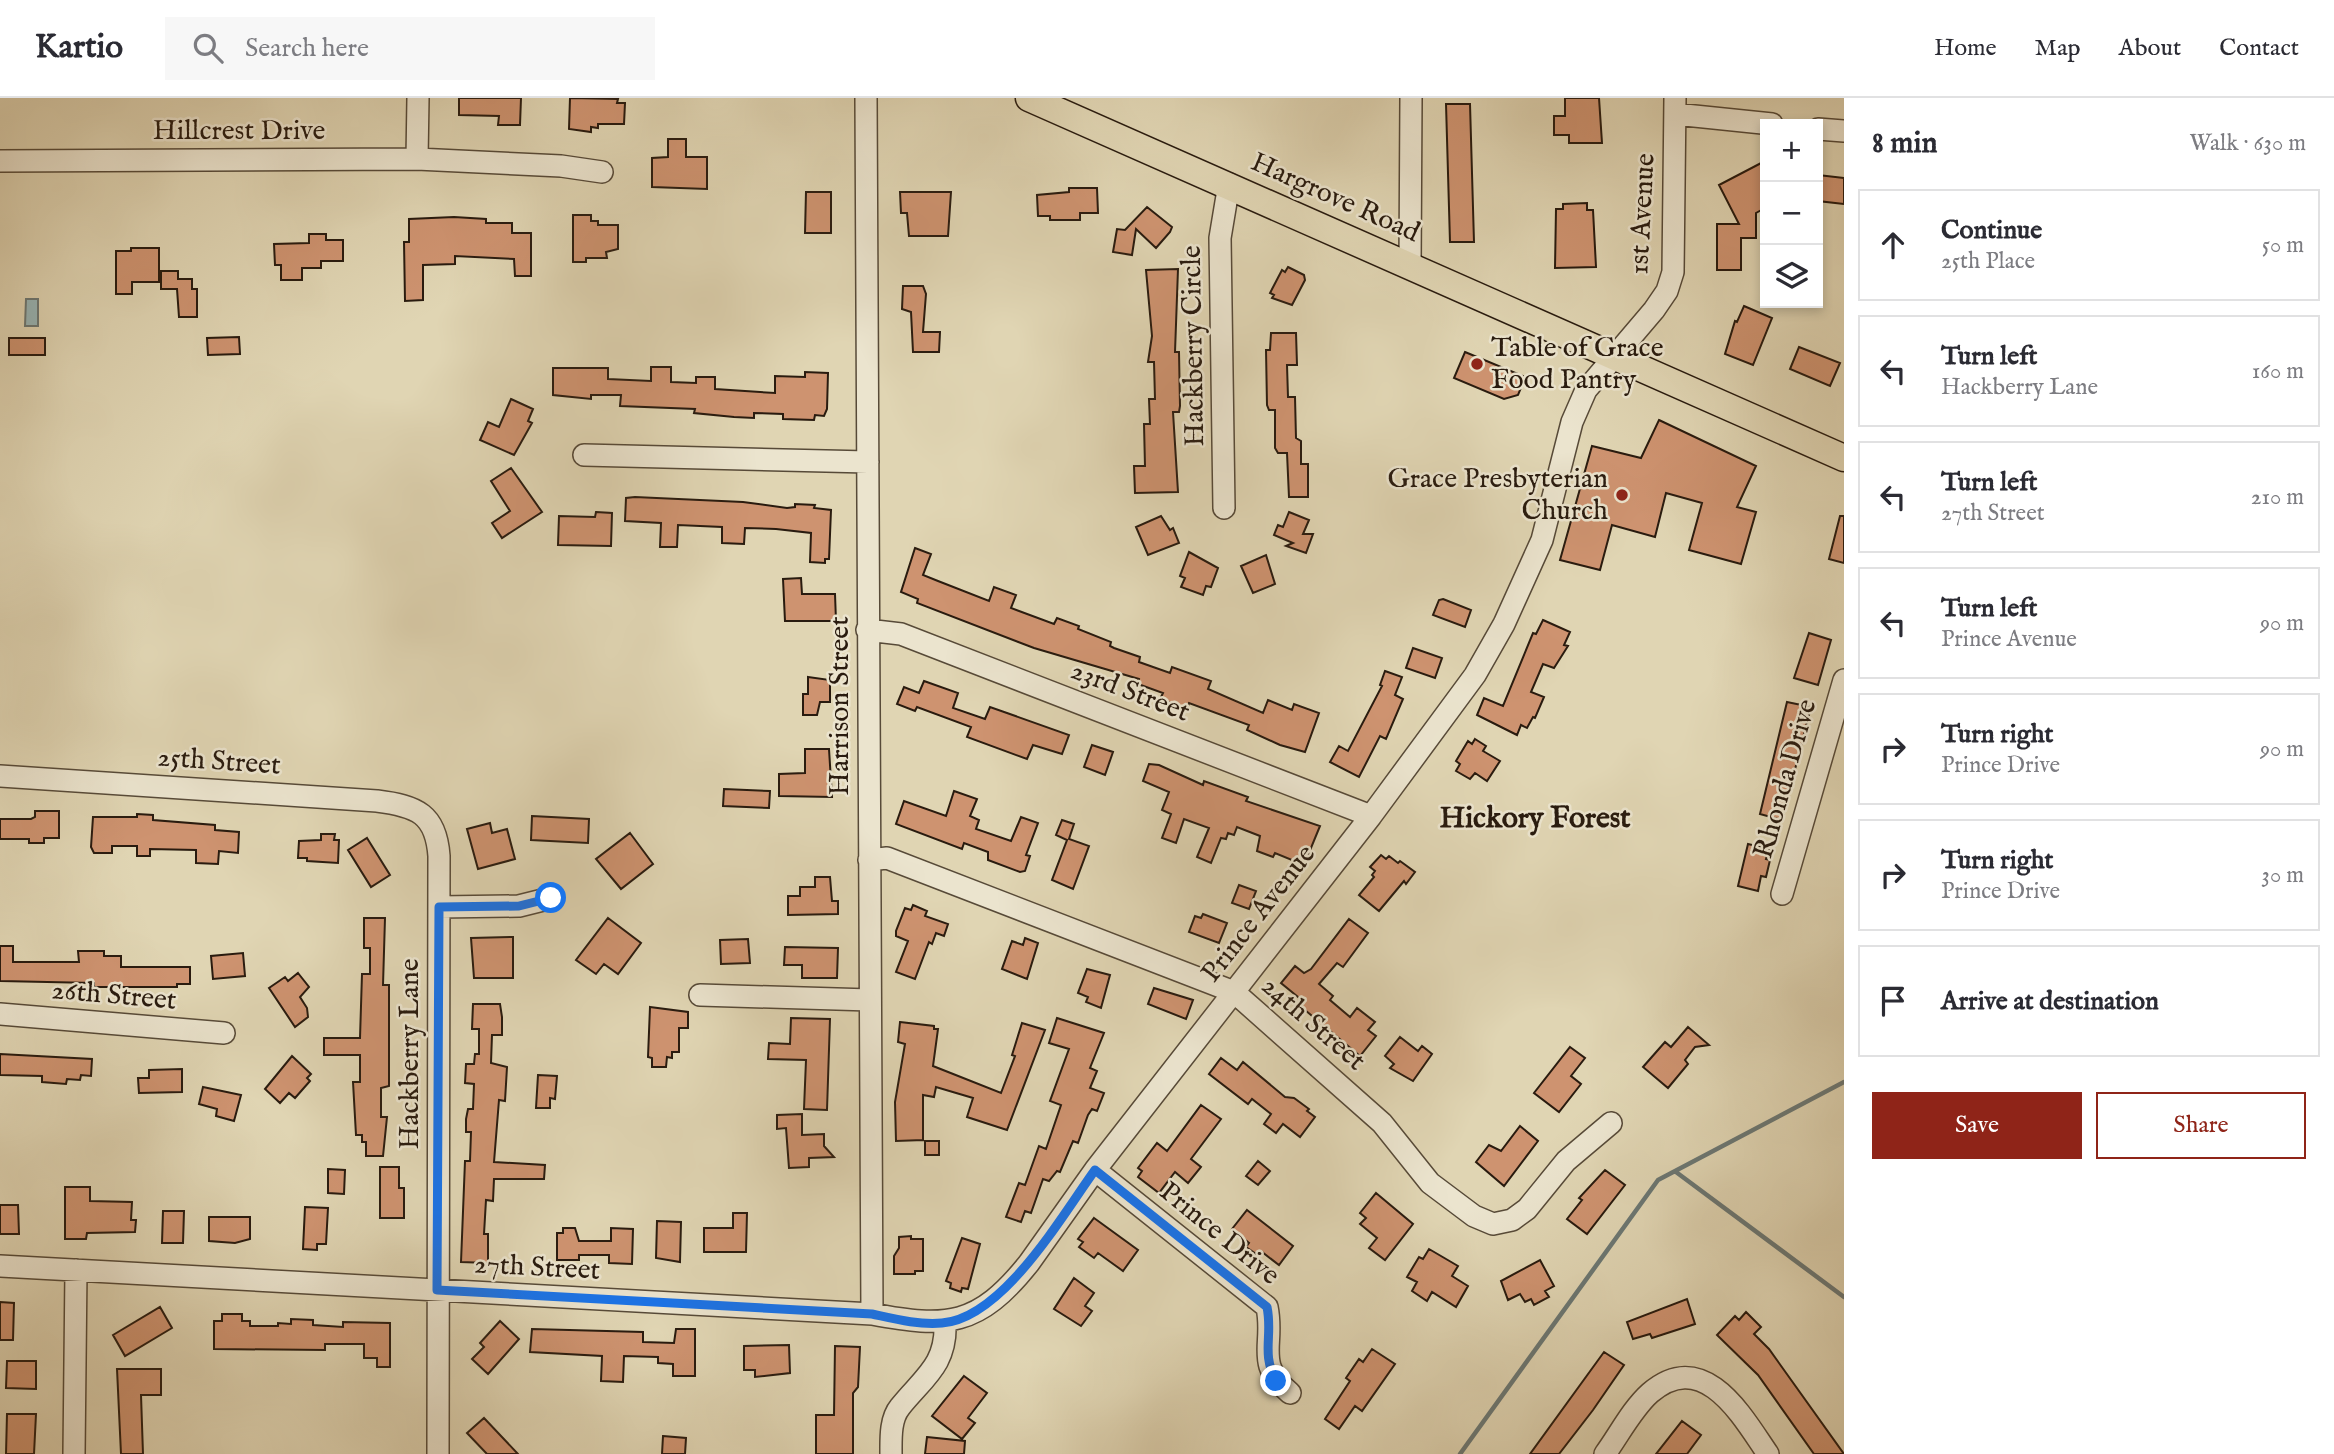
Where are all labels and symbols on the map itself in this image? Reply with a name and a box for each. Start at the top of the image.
street label: Hillcrest Drive [153,114,326,149]
street label: Hargrove Road [1245,145,1425,251]
street label: 1st Avenue [1622,152,1664,276]
street label: Hackberry Circle [1175,245,1213,447]
place label: Table of Grace Food Pantry [1491,331,1664,398]
marker: Table of Grace Food Pantry [1469,356,1485,372]
place label: Grace Presbyterian Church [1387,462,1608,529]
marker: Grace Presbyterian Church [1614,487,1630,503]
street label: Harrison Street [823,616,858,796]
street label: 23rd Street [1066,653,1195,731]
street label: Rhonda Drive [1747,695,1825,863]
street label: 25th Street [156,740,282,784]
district label: Hickory Forest [1439,800,1631,838]
street label: Prince Avenue [1194,838,1324,990]
route start [535,882,566,913]
street label: Hackberry Lane [393,958,428,1150]
street label: 24th Street [1254,969,1373,1079]
street label: 26th Street [50,973,178,1019]
street label: Prince Drive [1152,1175,1286,1293]
street label: 27th Street [473,1247,601,1289]
route end [1260,1365,1291,1396]

